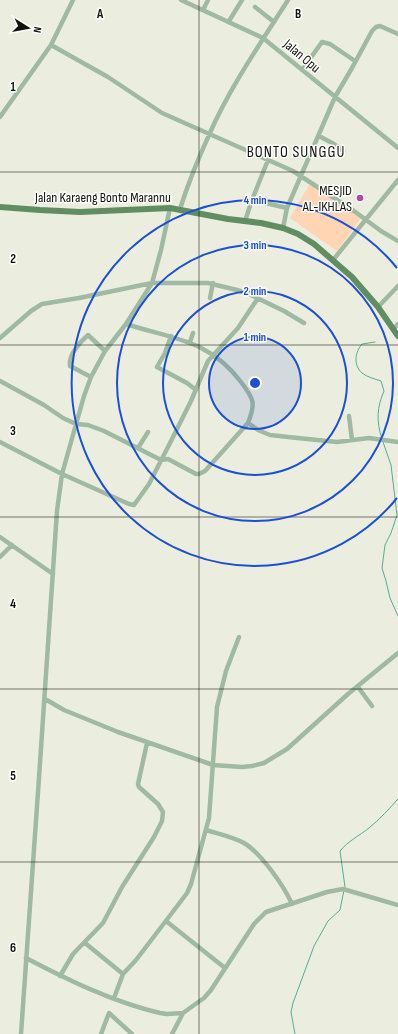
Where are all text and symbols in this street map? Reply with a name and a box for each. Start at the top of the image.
text: A [96,6,104,22]
text: B [295,6,301,22]
north arrow [8,8,48,48]
text: N [30,26,44,34]
street label: Jalan Opu [279,35,324,76]
text: 1 [10,79,16,95]
district label: BONTO SUNGGU [247,143,345,162]
place label: MESJID AL-IKHLAS [302,182,352,215]
street label: Jalan Karaeng Bonto Marannu [34,189,171,206]
text: 4 min [243,193,267,208]
marker: MESJID AL-IKHLAS [355,193,365,203]
text: 3 min [244,238,266,253]
text: 2 [10,251,16,267]
text: 2 min [244,284,266,299]
text: 1 min [244,330,266,345]
centre of rings [248,376,262,390]
text: 3 [10,423,16,439]
text: 4 [10,596,16,612]
text: 5 [10,768,16,784]
text: 6 [10,940,16,956]

